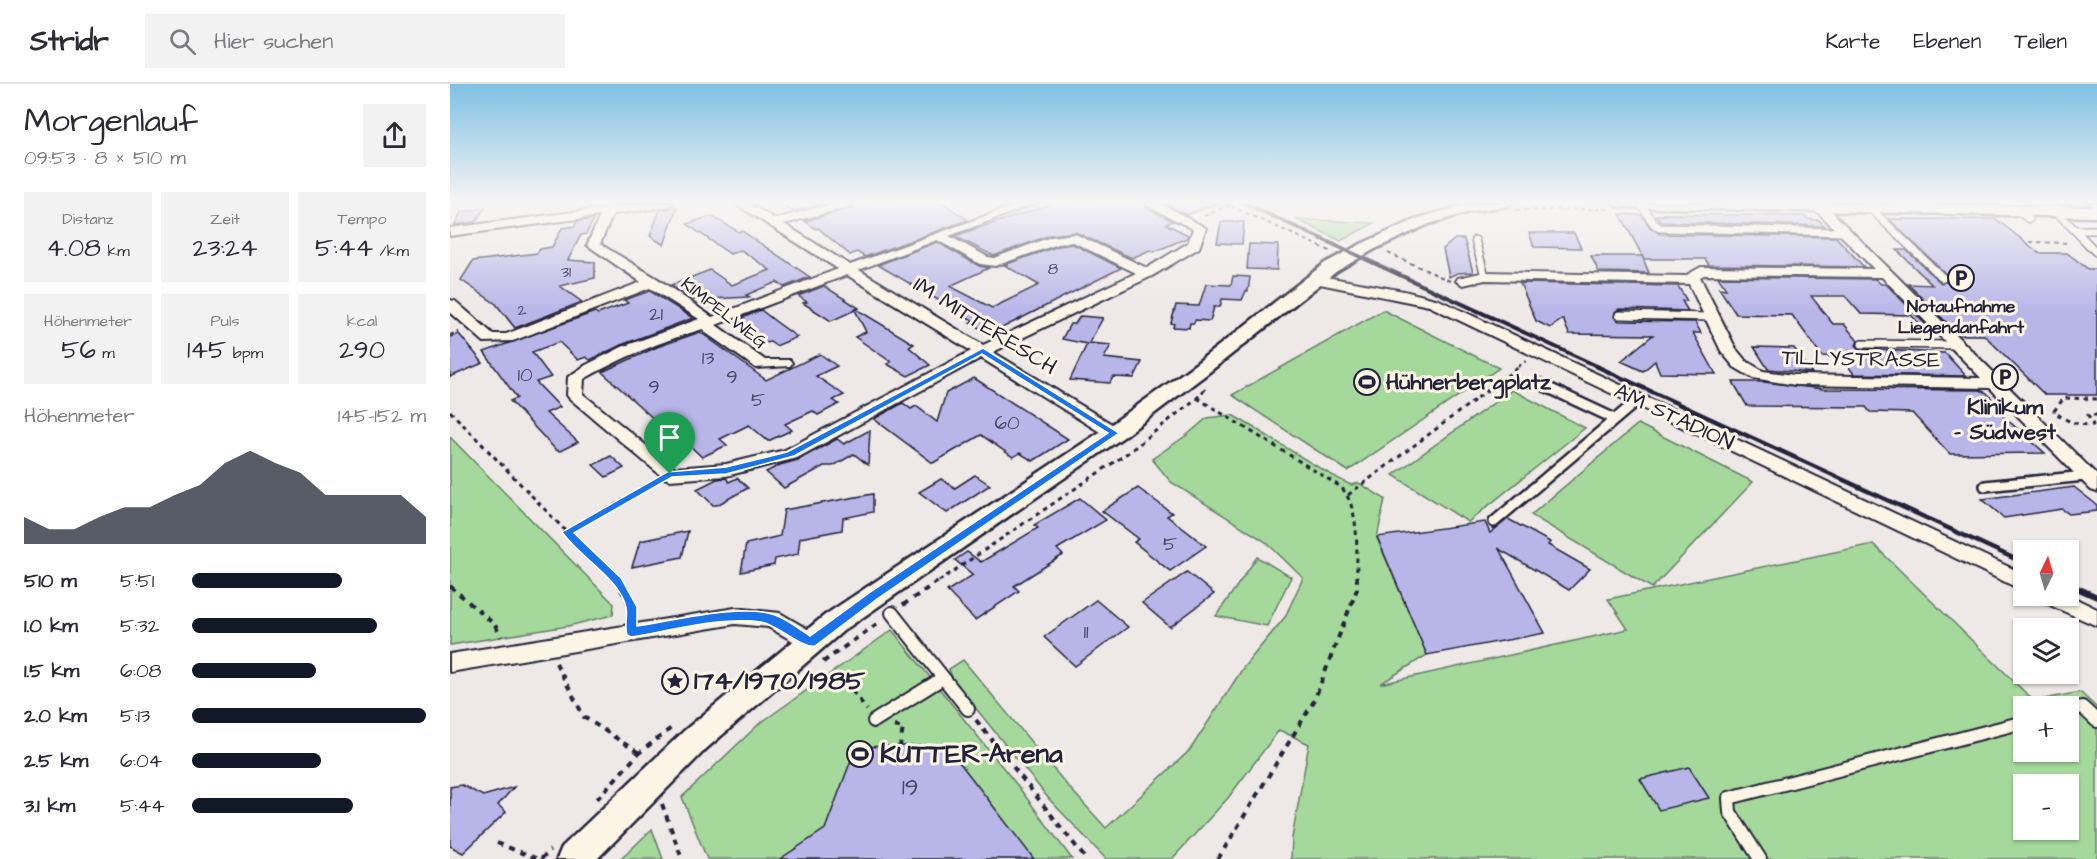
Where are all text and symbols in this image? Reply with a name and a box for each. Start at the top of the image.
search box [145,14,565,68]
text: Stridr [30,22,109,61]
icon: search [166,25,199,58]
text: Hier suchen [214,26,333,57]
text: Karte [1825,27,1880,56]
text: Ebenen [1913,27,1981,56]
text: Teilen [2014,27,2067,56]
text: Morgenlauf [24,98,198,144]
button: share [363,104,426,167]
text: 09:53 · 8 × 510 m [24,144,186,172]
text: Distanz [62,208,114,230]
text: Zeit [210,208,240,230]
text: Tempo [338,208,386,230]
text: 4.08 [46,230,101,266]
text: 23:24 [192,230,258,266]
text: 5:44 [315,230,373,266]
text: km [101,240,130,262]
text: /km [373,240,409,262]
house number: 8 [1048,258,1058,280]
house number: 31 [561,261,571,283]
parking icon: Notaufnahme Liegendanfahrt [1946,263,1976,293]
street label: IM MITTERESCH [907,269,1063,383]
street label: KIMPELWEG [676,271,773,355]
place label: Notaufnahme Liegendanfahrt [1898,294,2025,341]
house number: 2 [517,299,527,321]
house number: 21 [649,300,663,328]
text: Höhenmeter [44,310,132,332]
text: Puls [211,310,239,332]
text: kcal [347,310,377,332]
text: 56 [61,332,96,368]
text: 145 [187,332,226,368]
text: 290 [339,332,385,368]
text: m [96,342,115,364]
text: bpm [226,342,263,364]
street label: TILLYSTRASSE [1782,342,1940,376]
house number: 13 [702,344,714,372]
house number: 10 [517,361,533,389]
parking icon: Klinikum - Südwest [1990,362,2020,392]
house number: 9 [726,363,738,391]
sports icon: Hühnerbergplatz [1352,367,1382,397]
place label: Hühnerbergplatz [1386,367,1552,399]
house number: 9 [648,373,660,401]
street label: AM STADION [1609,376,1739,458]
house number: 5 [751,386,765,414]
place label: Klinikum - Südwest [1954,392,2057,448]
text: Höhenmeter [24,402,134,430]
text: 145–152 m [338,402,426,430]
house number: 60 [994,409,1020,437]
pin [644,412,695,474]
icon: arrive [653,421,686,454]
house number: 5 [1163,530,1177,558]
north arrow [2013,540,2079,606]
map controls [2013,540,2079,840]
text: 510 m [24,567,77,595]
text: 5:51 [120,567,154,595]
text: 1.0 km [24,612,78,640]
text: 5:32 [120,612,159,640]
house number: 11 [1083,618,1089,646]
button: layers [2013,618,2079,684]
text: 1.5 km [24,657,79,685]
text: 6:08 [120,657,161,685]
place label: 174/1970/1985 [694,662,866,700]
place icon: 174/1970/1985 [660,666,690,696]
button: + [2013,696,2079,762]
text: 2.0 km [24,702,87,730]
text: 5:13 [120,702,150,730]
place label: KUTTER-Arena [880,735,1063,773]
sports icon: KUTTER-Arena [845,739,875,769]
text: 2.5 km [24,747,88,775]
text: 6:04 [120,747,162,775]
house number: 19 [902,771,918,805]
button: − [2013,774,2079,840]
text: 3.1 km [24,792,75,820]
text: 5:44 [120,792,165,820]

